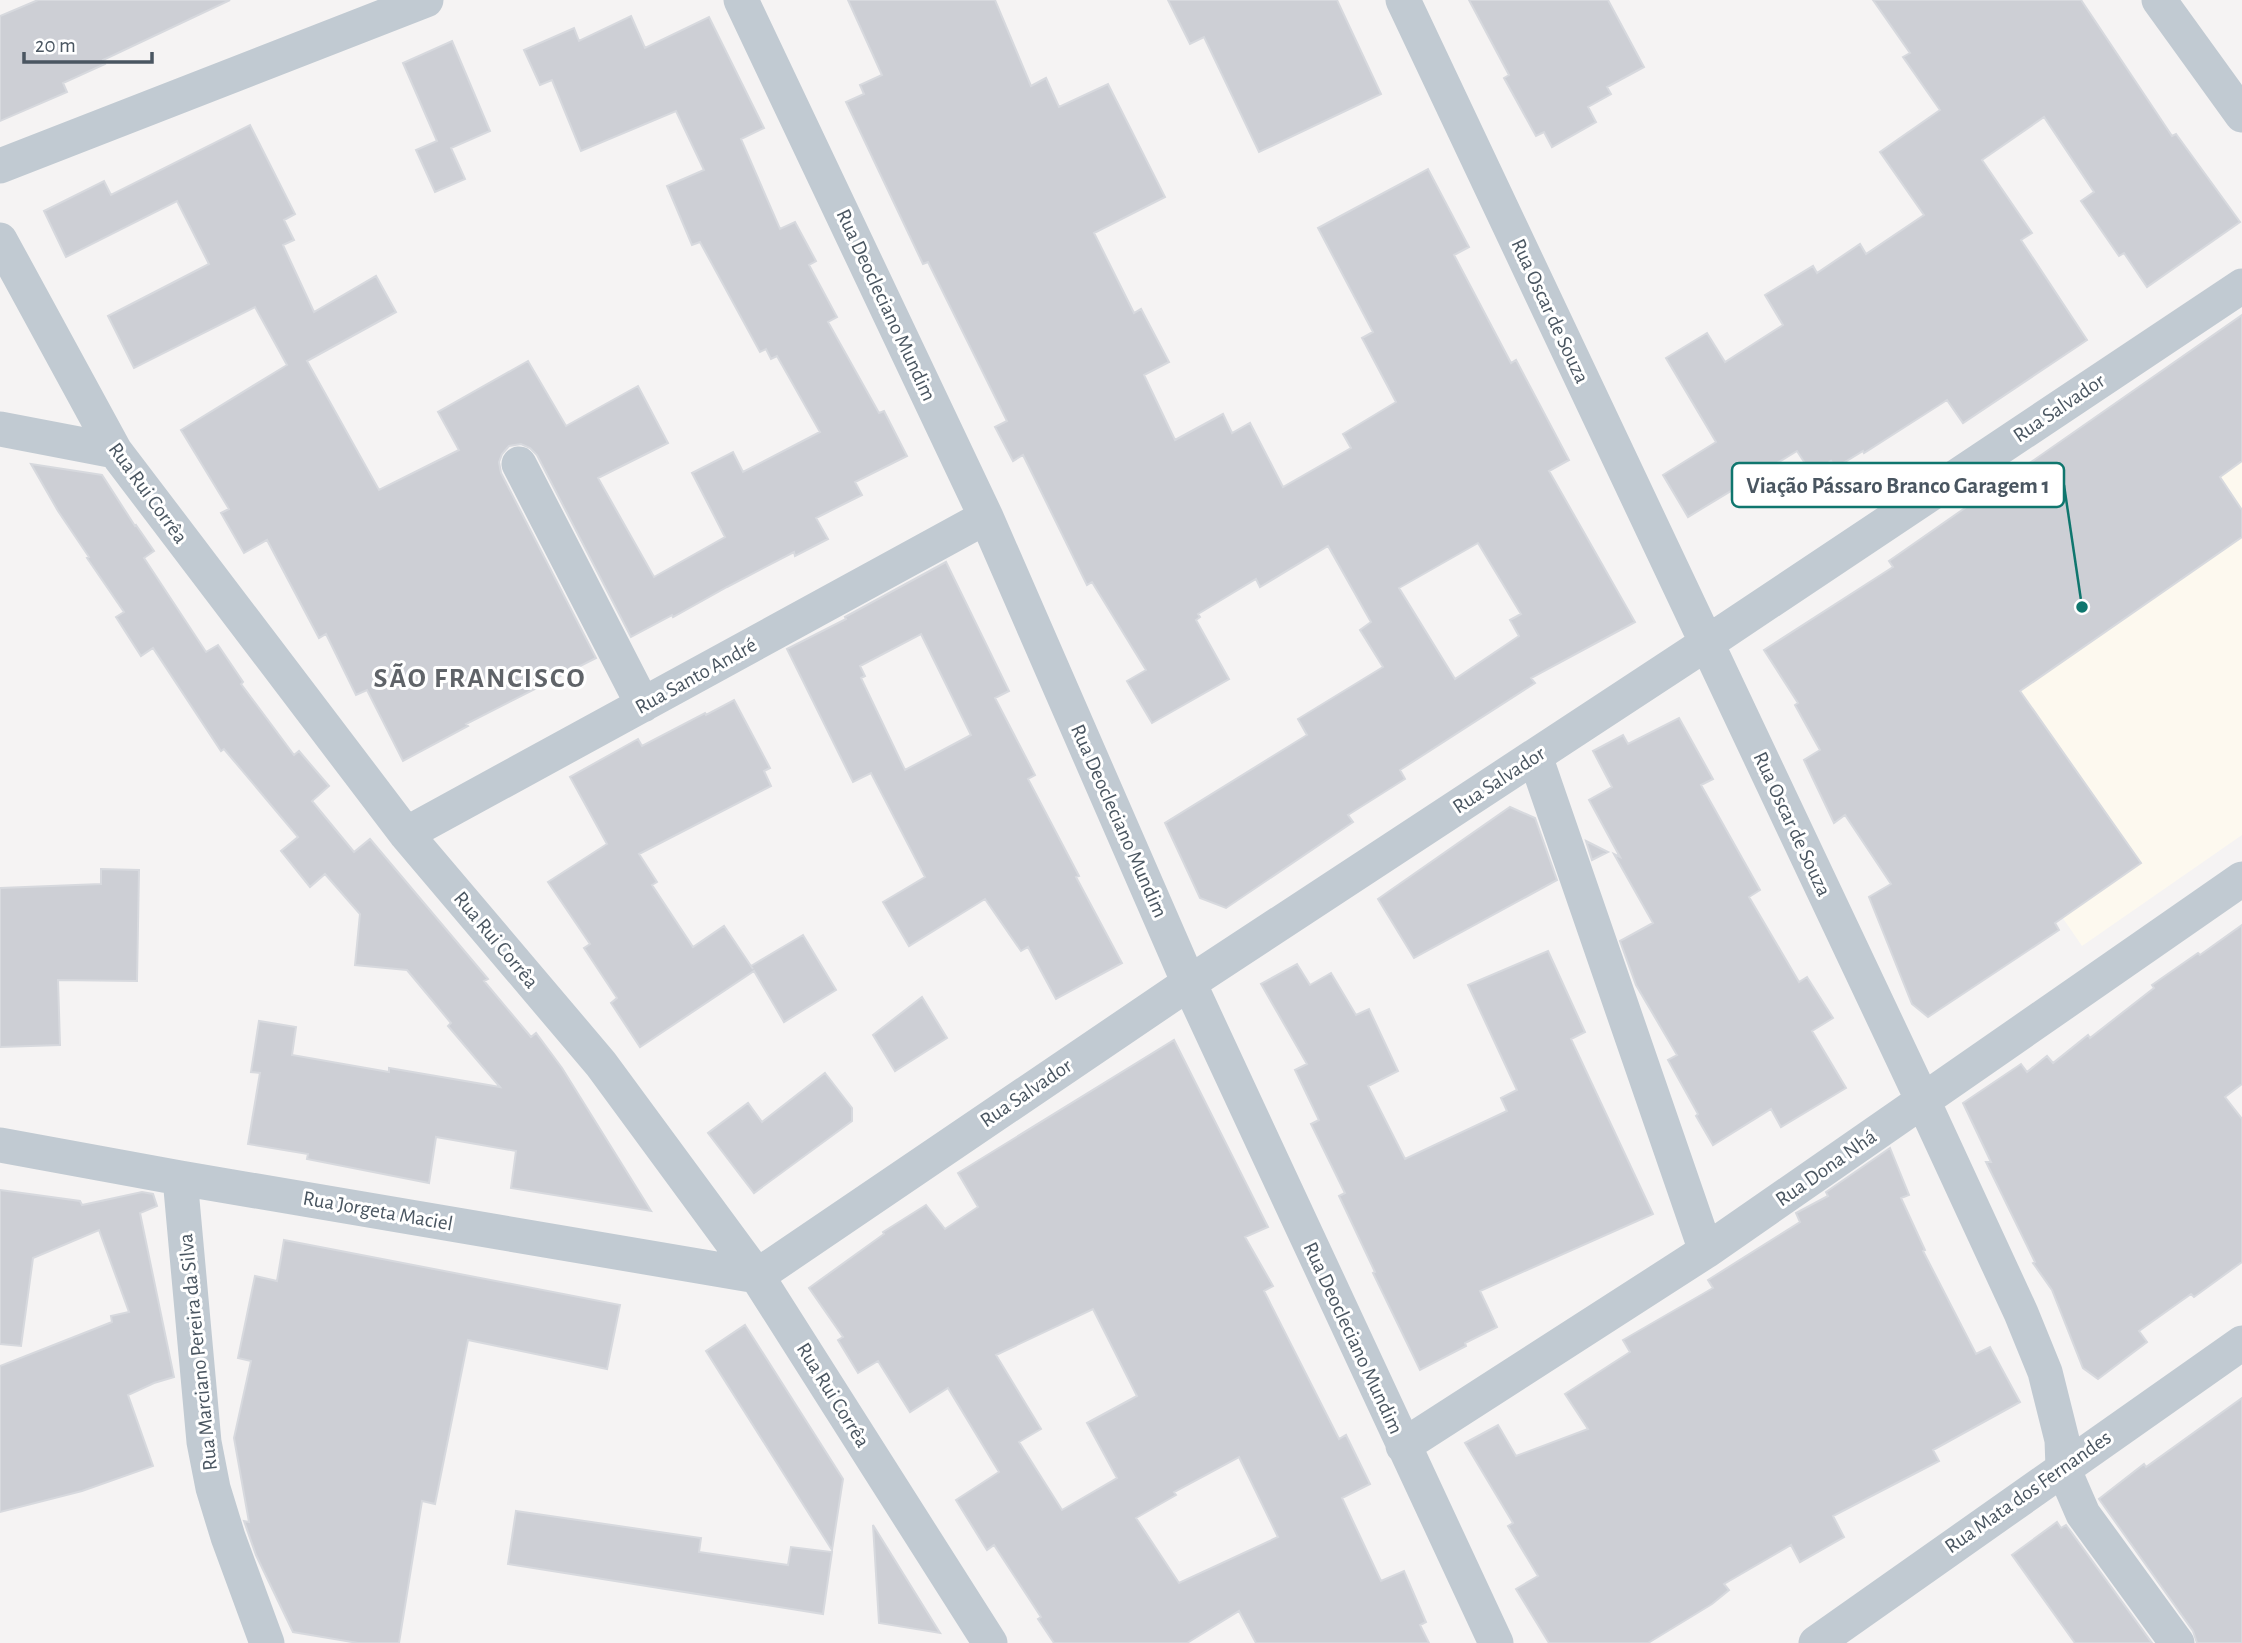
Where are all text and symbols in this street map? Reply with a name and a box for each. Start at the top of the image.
scale bar [24,21,152,65]
text: 20 m [35,35,76,56]
street label: Rua Deocleciano Mundim [832,206,940,404]
street label: Rua Oscar de Souza [1507,236,1593,387]
street label: Rua Salvador [2009,370,2109,446]
street label: Rua Rui Corrêa [104,439,192,548]
callout: Viação Pássaro Branco Garagem 1 [1732,463,2064,507]
text: Viação Pássaro Branco Garagem 1 [1746,475,2050,498]
street label: Rua Santo André [632,634,760,718]
district label: SÃO FRANCISCO [374,663,586,693]
street label: Rua Deocleciano Mundim [1067,721,1171,921]
street label: Rua Salvador [1449,742,1549,818]
street label: Rua Oscar de Souza [1749,749,1835,900]
street label: Rua Rui Corrêa [450,888,543,993]
street label: Rua Salvador [976,1055,1076,1131]
street label: Rua Dona Nhá [1772,1125,1880,1210]
street label: Rua Jorgeta Maciel [301,1187,455,1235]
street label: Rua Marciano Pereira da Silva [175,1232,221,1472]
street label: Rua Deocleciano Mundim [1299,1239,1407,1437]
street label: Rua Rui Corrêa [793,1339,874,1451]
street label: Rua Mata dos Fernandes [1941,1427,2115,1557]

